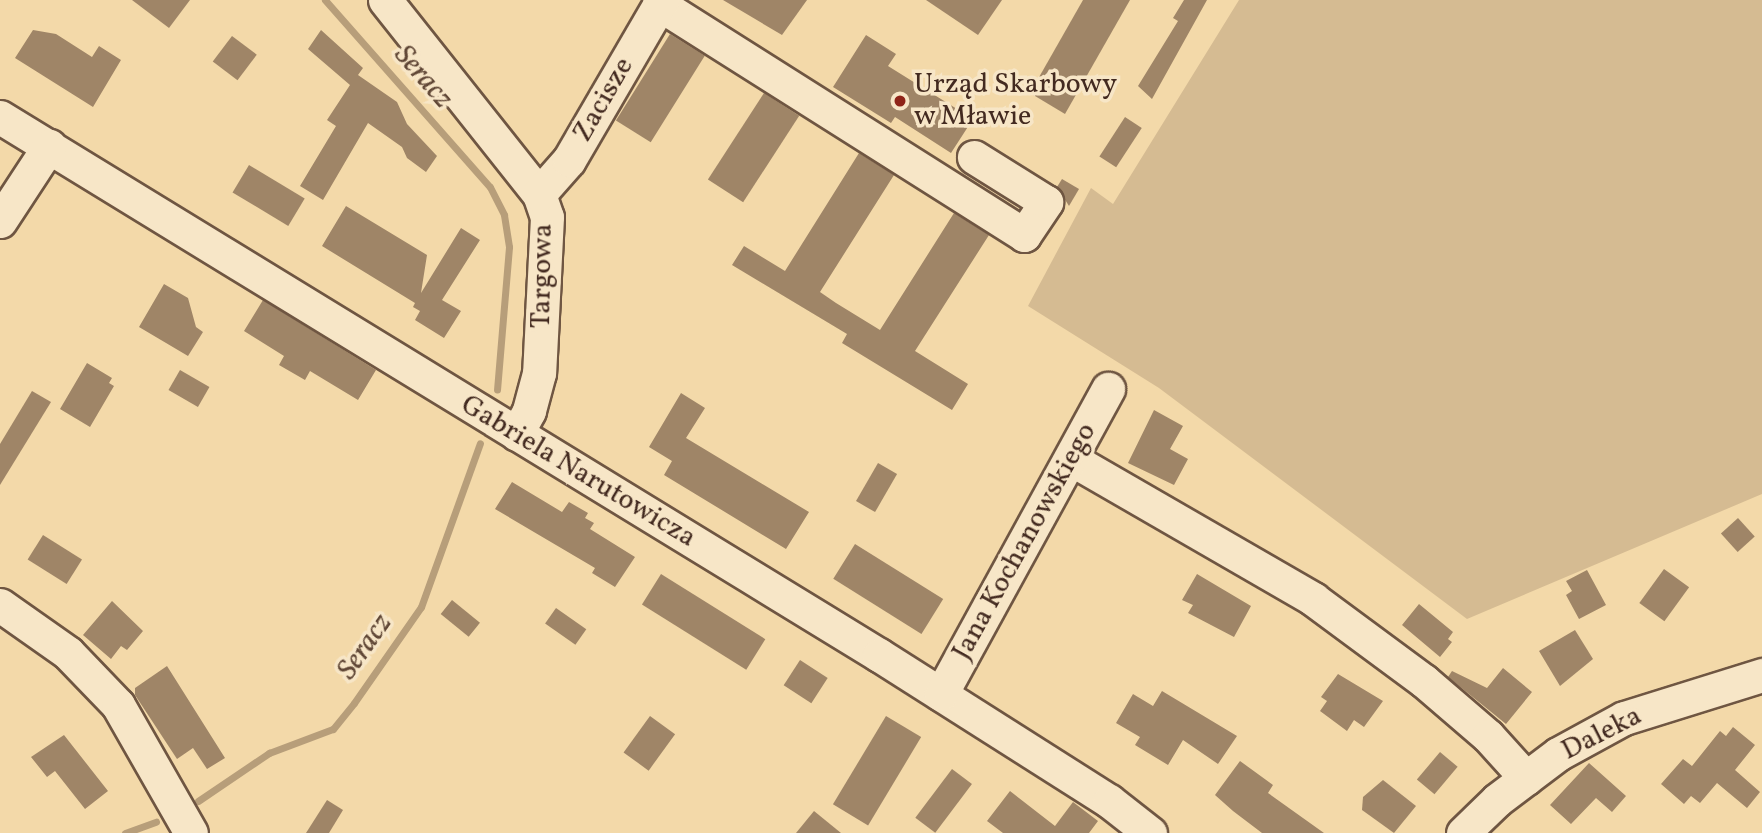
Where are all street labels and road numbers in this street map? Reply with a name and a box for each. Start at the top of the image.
street label: Zacisze [566,52,642,148]
street label: Targowa [525,223,561,329]
street label: Gabriela Narutowicza [454,389,702,555]
street label: Jana Kochanowskiego [946,418,1104,666]
street label: Daleka [1556,700,1648,768]

